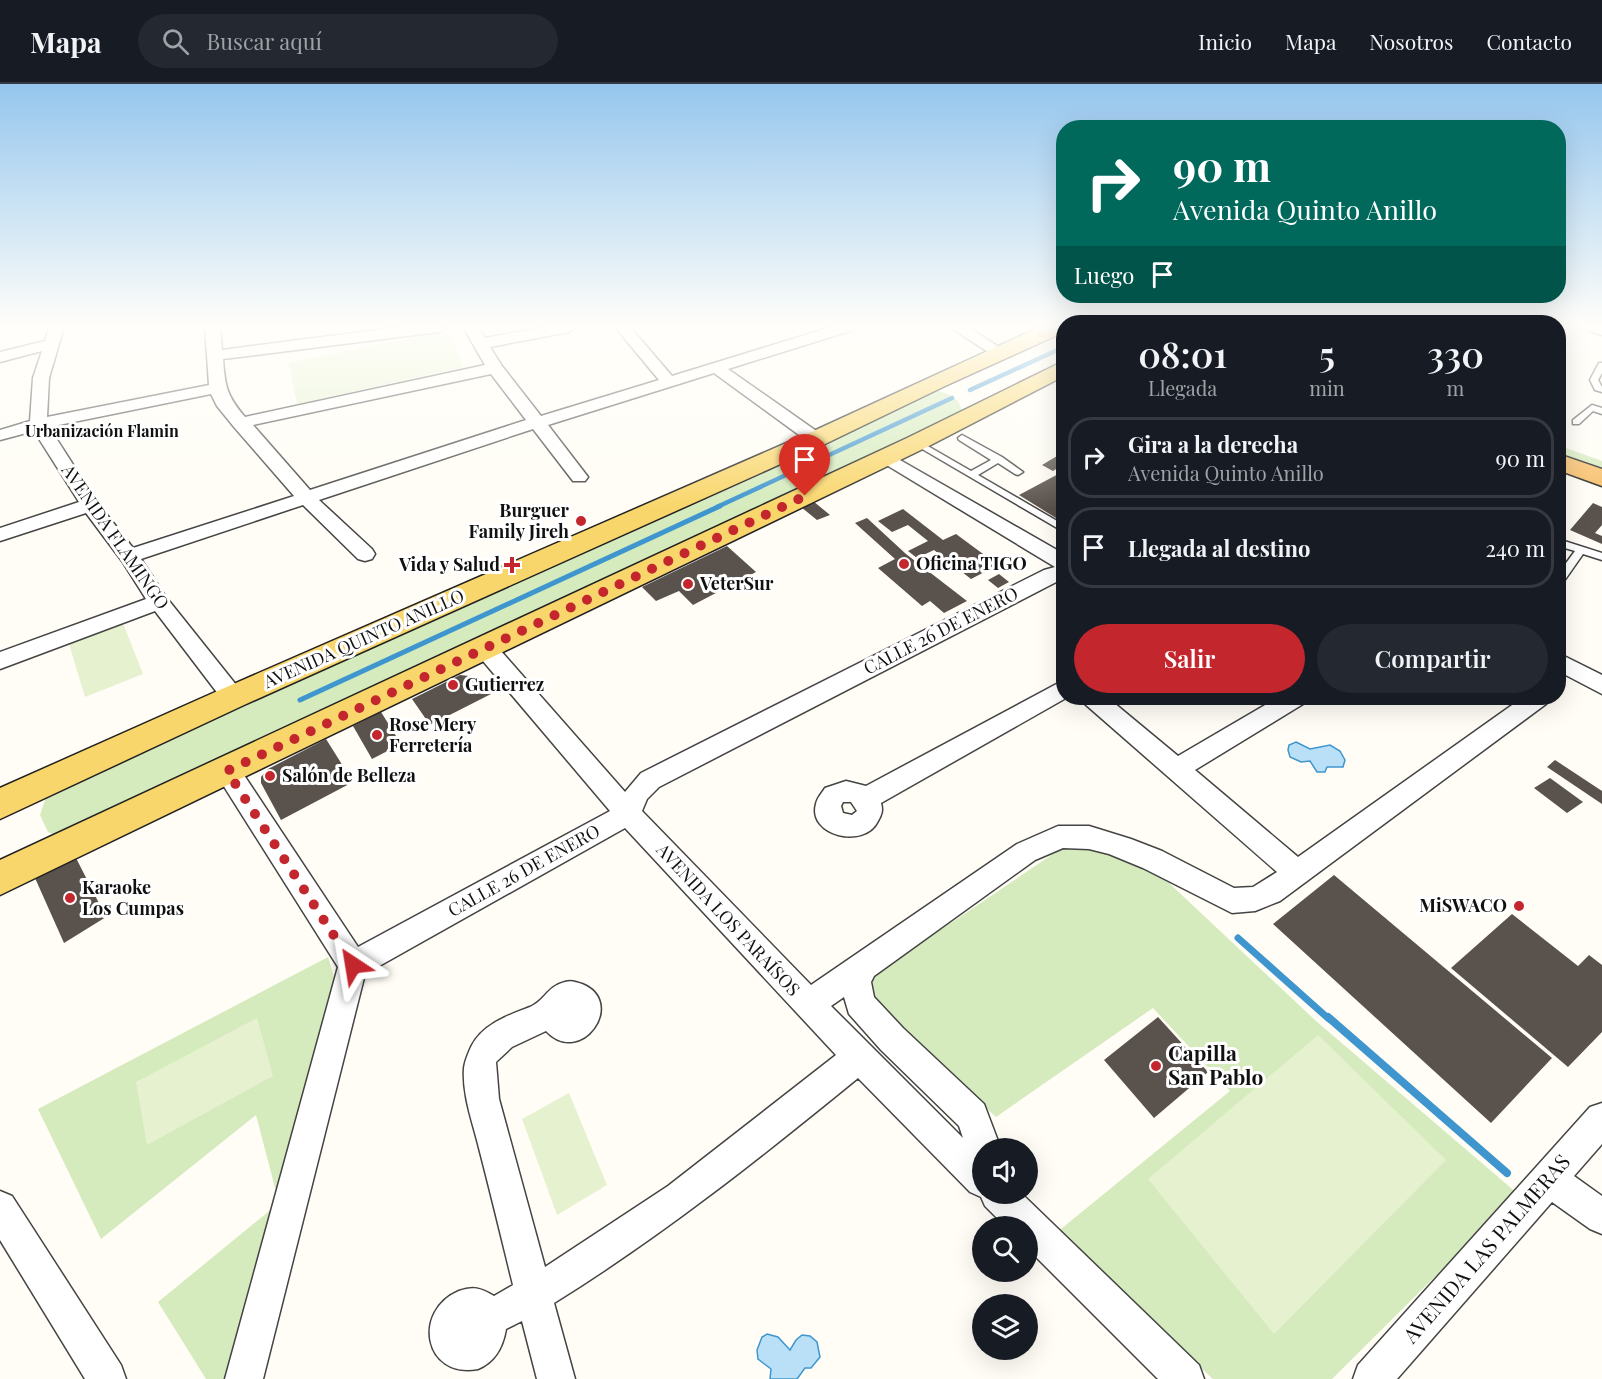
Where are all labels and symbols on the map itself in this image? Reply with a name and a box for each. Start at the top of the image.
district label: Urbanización Flamin [25,420,179,441]
pin [779,434,830,496]
street label: AVENIDA FLAMINGO [56,458,175,614]
place label: Burguer Family Jireh [468,498,570,543]
marker: Burguer Family Jireh [574,514,588,528]
place label: Oficina TIGO [916,551,1027,575]
place label: Vida y Salud [398,552,500,576]
marker: Oficina TIGO [897,557,911,571]
marker: Vida y Salud [505,558,519,572]
place label: VeterSur [699,571,774,595]
marker: VeterSur [681,577,695,591]
street label: CALLE 26 DE ENERO [859,581,1022,679]
street label: AVENIDA QUINTO ANILLO [259,583,468,694]
place label: Gutierrez [465,672,544,696]
marker: Gutierrez [446,678,460,692]
place label: Rose Mery Ferretería [389,712,477,757]
marker: Rose Mery Ferretería [370,728,384,742]
place label: Salón de Belleza [282,763,417,787]
marker: Salón de Belleza [263,769,277,783]
street label: CALLE 26 DE ENERO [443,818,604,922]
street label: AVENIDA LOS PARAÍSOS [651,837,806,1001]
place label: Karaoke Los Cumpas [82,875,184,920]
marker: Karaoke Los Cumpas [63,891,77,905]
place label: MiSWACO [1419,893,1507,917]
marker: MiSWACO [1512,899,1526,913]
position arrow [321,933,385,997]
place label: Capilla San Pablo [1168,1038,1263,1090]
marker: Capilla San Pablo [1149,1059,1163,1073]
street label: AVENIDA LAS PALMERAS [1395,1147,1575,1349]

